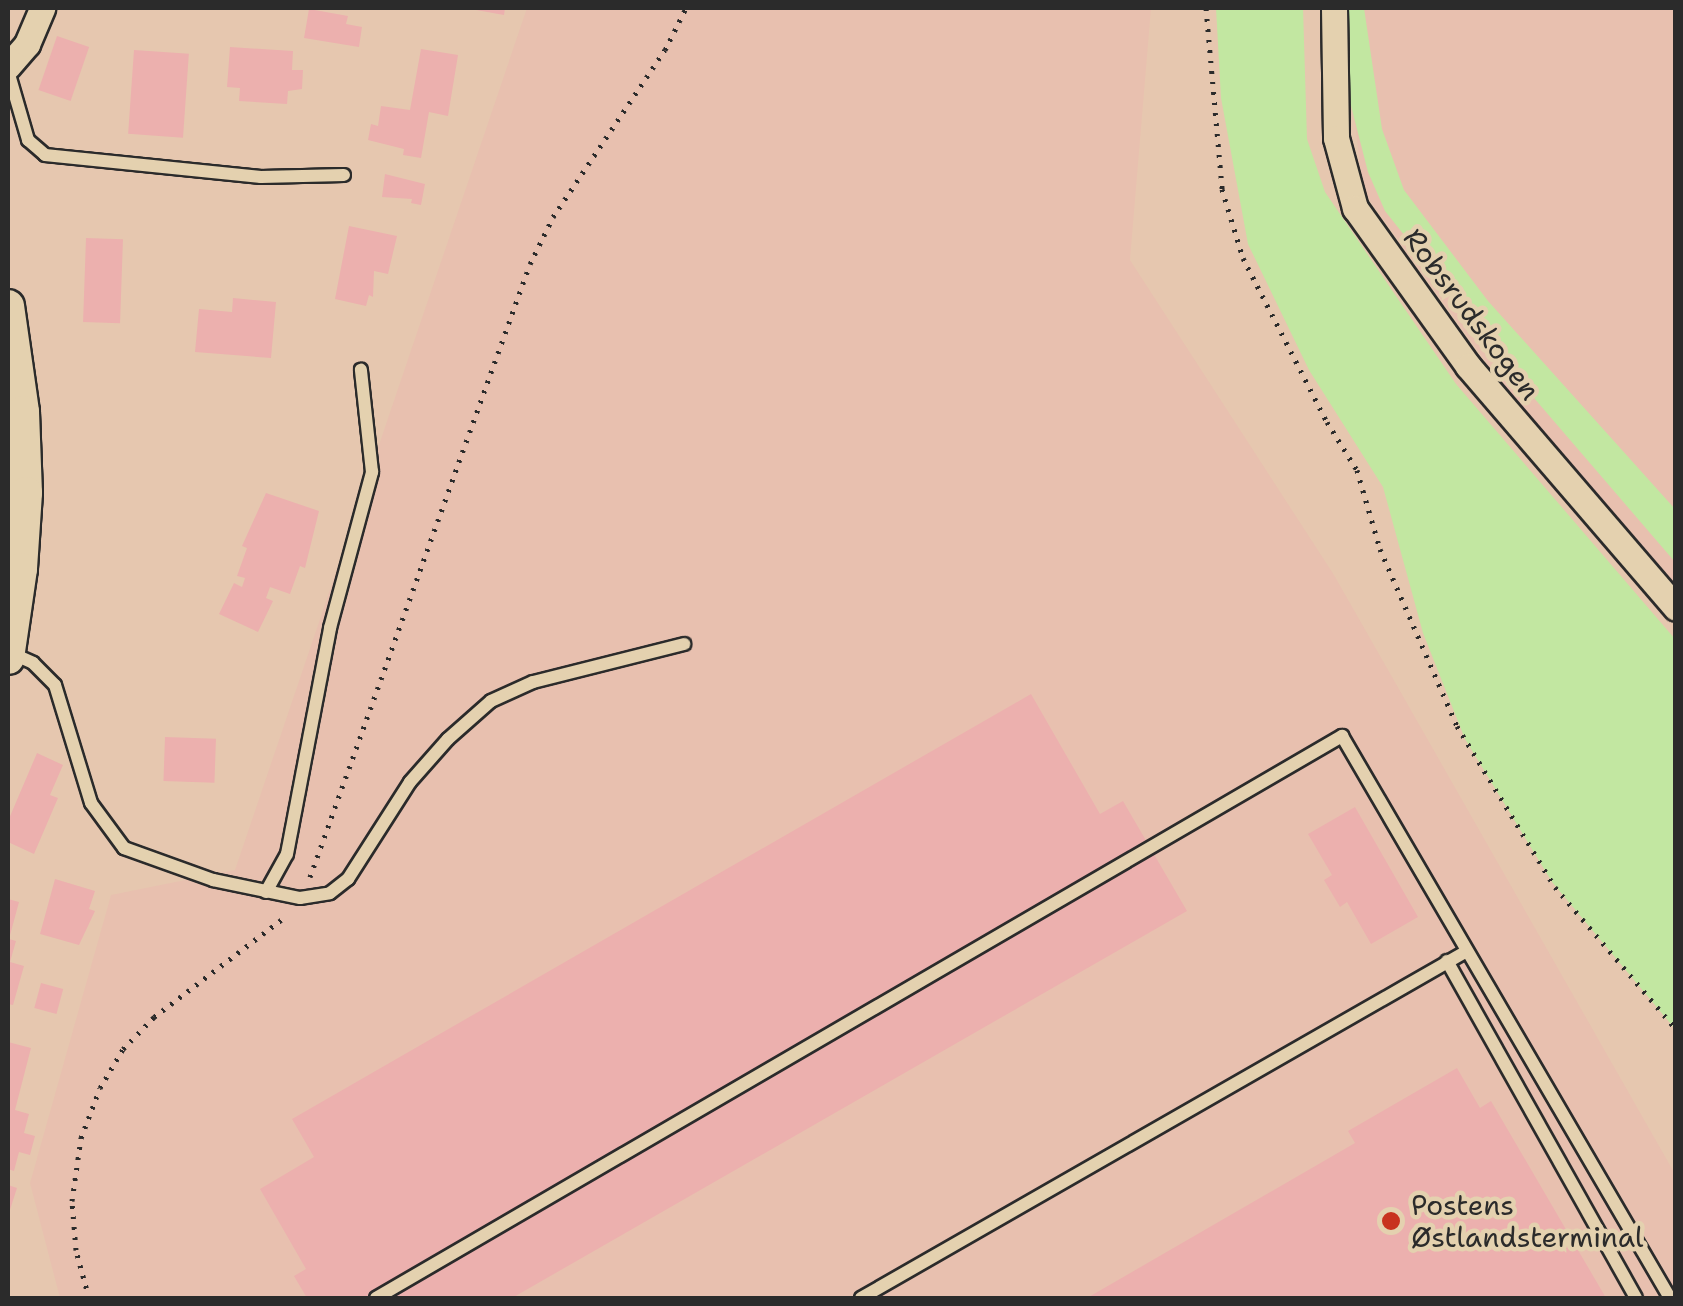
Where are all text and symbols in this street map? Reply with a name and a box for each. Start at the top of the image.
street label: Robsrudskogen [1397,222,1547,406]
place label: Postens Østlandsterminal [1411,1188,1644,1254]
marker: Postens Østlandsterminal [1380,1210,1402,1232]

